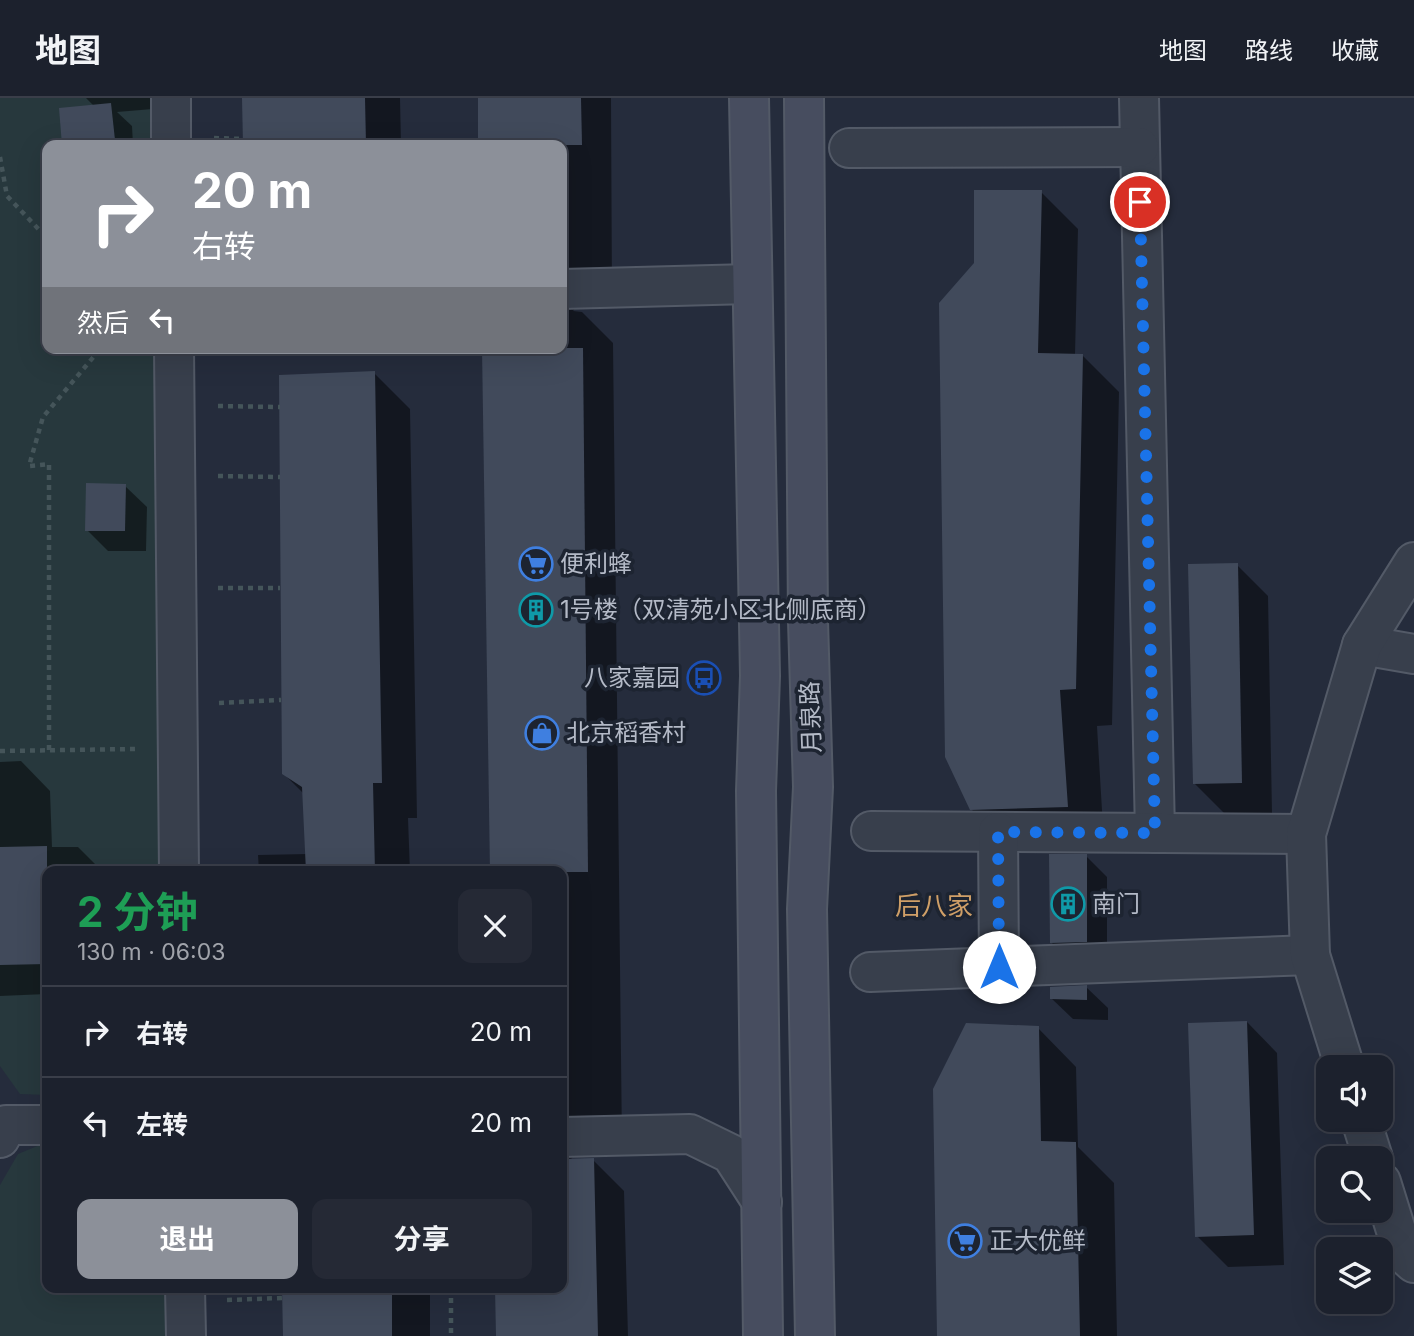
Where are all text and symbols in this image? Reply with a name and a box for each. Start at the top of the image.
text: 地图 [35,30,101,70]
text: 地图 [1159,36,1207,65]
text: 路线 [1245,36,1293,65]
text: 收藏 [1331,36,1379,65]
text: 20 m [192,161,312,220]
icon: right [77,168,168,259]
pin [1110,172,1170,232]
icon: arrive [1121,183,1159,221]
text: 右转 [192,227,256,266]
icon: left [143,301,181,339]
text: 然后 [77,307,129,338]
supermarket icon: 便利蜂 [517,545,555,583]
place label: 便利蜂 [560,549,632,578]
building icon: 1号楼（双清苑小区北侧底商） [517,591,555,629]
place label: 1号楼（双清苑小区北侧底商） [560,595,882,624]
bus stop icon: 八家嘉园 [685,659,723,697]
place label: 八家嘉园 [584,663,680,692]
street label: 月泉路 [795,681,826,754]
shop icon: 北京稻香村 [523,714,561,752]
place label: 北京稻香村 [566,718,686,747]
building icon: 南门 [1049,885,1087,923]
text: 2 分钟 [77,886,197,937]
button: close [458,889,532,963]
place label: 南门 [1092,889,1140,918]
district label: 后八家 [895,890,973,921]
position arrow [962,930,1036,1004]
text: 130 m · 06:03 [77,938,225,966]
icon: right [77,1013,115,1051]
text: 20 m [470,1016,532,1047]
text: 右转 [136,1018,188,1049]
map controls [1316,1055,1393,1314]
button: sound [1316,1055,1393,1132]
icon: left [77,1104,115,1142]
text: 20 m [470,1107,532,1138]
text: 左转 [136,1109,188,1140]
button: search [1316,1146,1393,1223]
button: 退出 [77,1199,298,1279]
button: 分享 [312,1199,532,1279]
supermarket icon: 正大优鲜 [946,1222,984,1260]
place label: 正大优鲜 [990,1226,1086,1255]
button: layers [1316,1237,1393,1314]

